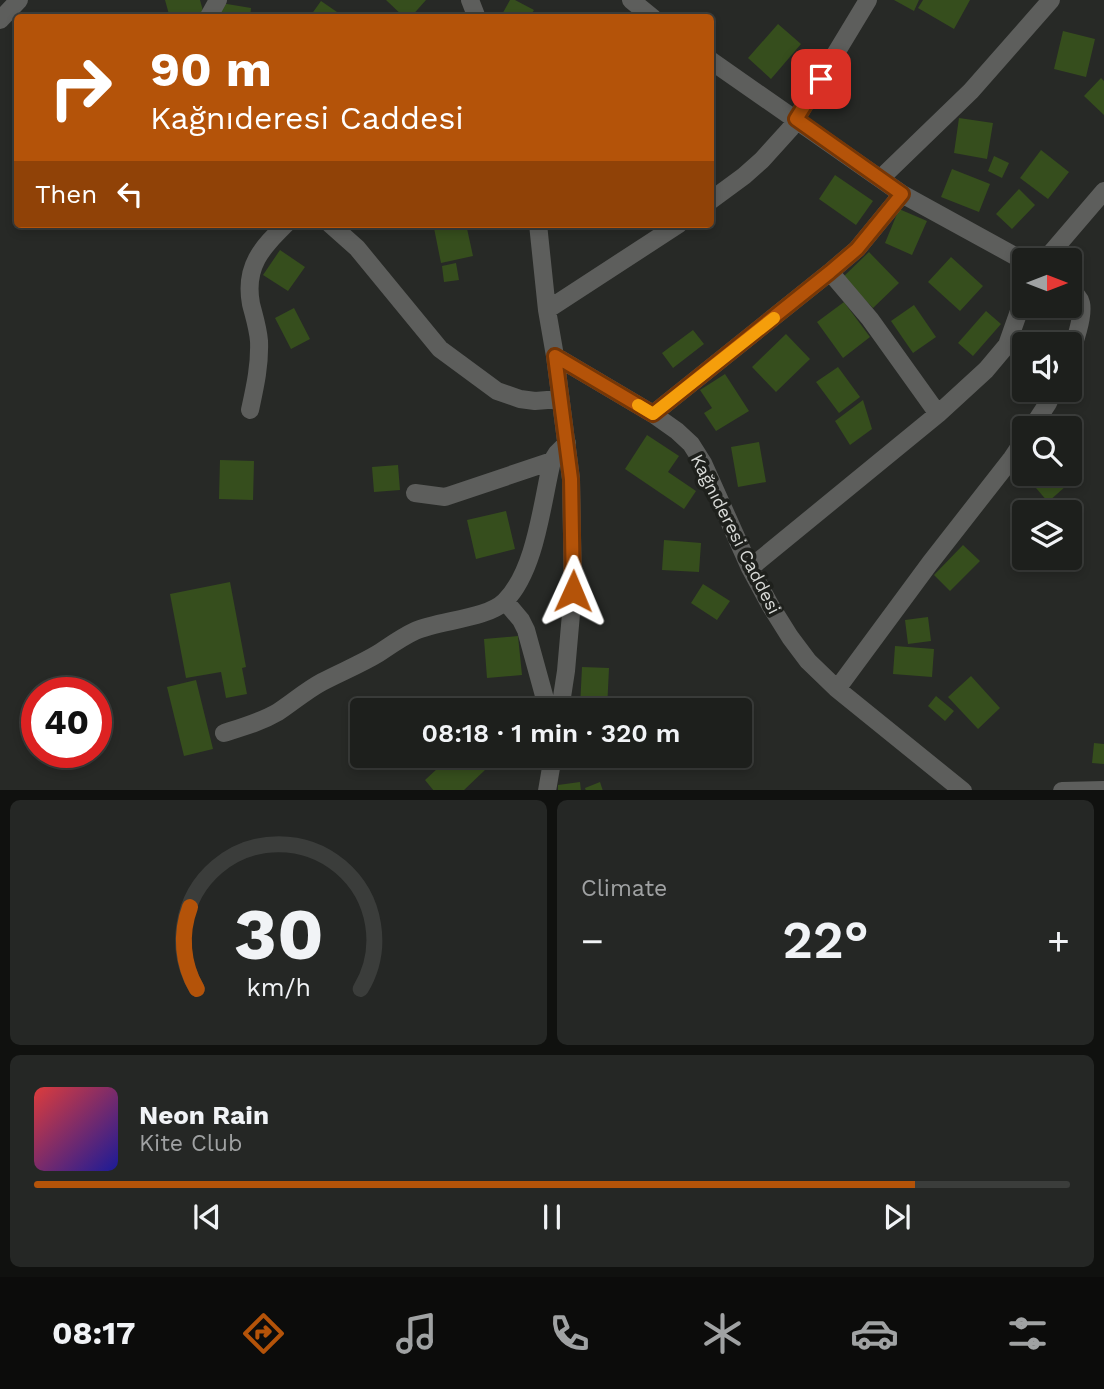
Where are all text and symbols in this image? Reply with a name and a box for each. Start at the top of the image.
text: 90 m [150,40,272,98]
icon: right [35,42,126,133]
pin [791,49,851,109]
icon: arrive [802,60,840,98]
text: Kağnıderesi Caddesi [150,99,464,137]
icon: left [111,175,149,213]
text: Then [35,179,97,209]
north arrow [1012,248,1082,318]
map controls [1012,248,1082,570]
button: sound [1012,332,1082,402]
button: search [1012,416,1082,486]
street label: Kağnıderesi Caddesi [687,451,785,617]
button: layers [1012,500,1082,570]
position arrow [536,554,610,628]
speed limit sign: 40 [21,677,112,768]
text: 08:18 · 1 min · 320 m [422,718,680,748]
text: Climate [581,875,667,902]
text: 30 [233,891,324,977]
text: 22° [782,910,869,971]
text: − [581,919,604,963]
text: + [1047,919,1070,963]
text: km/h [246,972,311,1001]
text: Neon Rain [139,1100,269,1130]
text: Kite Club [139,1130,242,1157]
icon: previous [188,1198,226,1236]
icon: pause [533,1198,571,1236]
icon: next [878,1198,916,1236]
icon: directions [239,1309,288,1358]
icon: music [392,1309,441,1358]
icon: phone [545,1309,594,1358]
icon: climate [698,1309,747,1358]
icon: car [850,1309,899,1358]
icon: filters [1003,1309,1052,1358]
text: 08:17 [52,1314,135,1352]

